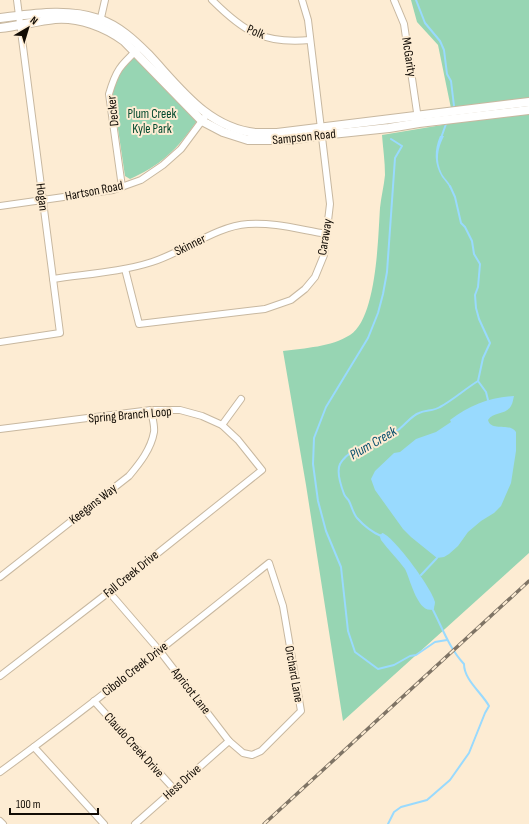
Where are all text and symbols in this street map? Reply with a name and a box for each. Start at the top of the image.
north arrow [8,8,48,48]
text: N [28,14,40,28]
street label: Polk [244,21,268,43]
street label: McGarity [398,36,420,78]
street label: Decker [103,95,123,127]
park label: Plum Creek Kyle Park [128,106,177,137]
street label: Sampson Road [272,126,336,148]
street label: Hartson Road [64,178,124,204]
street label: Hogan [32,182,52,212]
street label: Caraway [314,218,336,256]
street label: Skinner [172,230,209,259]
street label: Spring Branch Loop [88,403,172,427]
water label: Plum Creek [346,422,400,463]
street label: Keegans Way [66,480,120,528]
street label: Fall Creek Drive [100,547,162,601]
street label: Cibolo Creek Drive [99,638,171,700]
street label: Orchard Lane [281,644,307,704]
street label: Apricot Lane [167,664,214,717]
street label: Claudo Creek Drive [101,709,167,781]
street label: Hess Drive [160,761,204,803]
scale bar [10,790,98,816]
text: 100 m [16,797,41,812]

